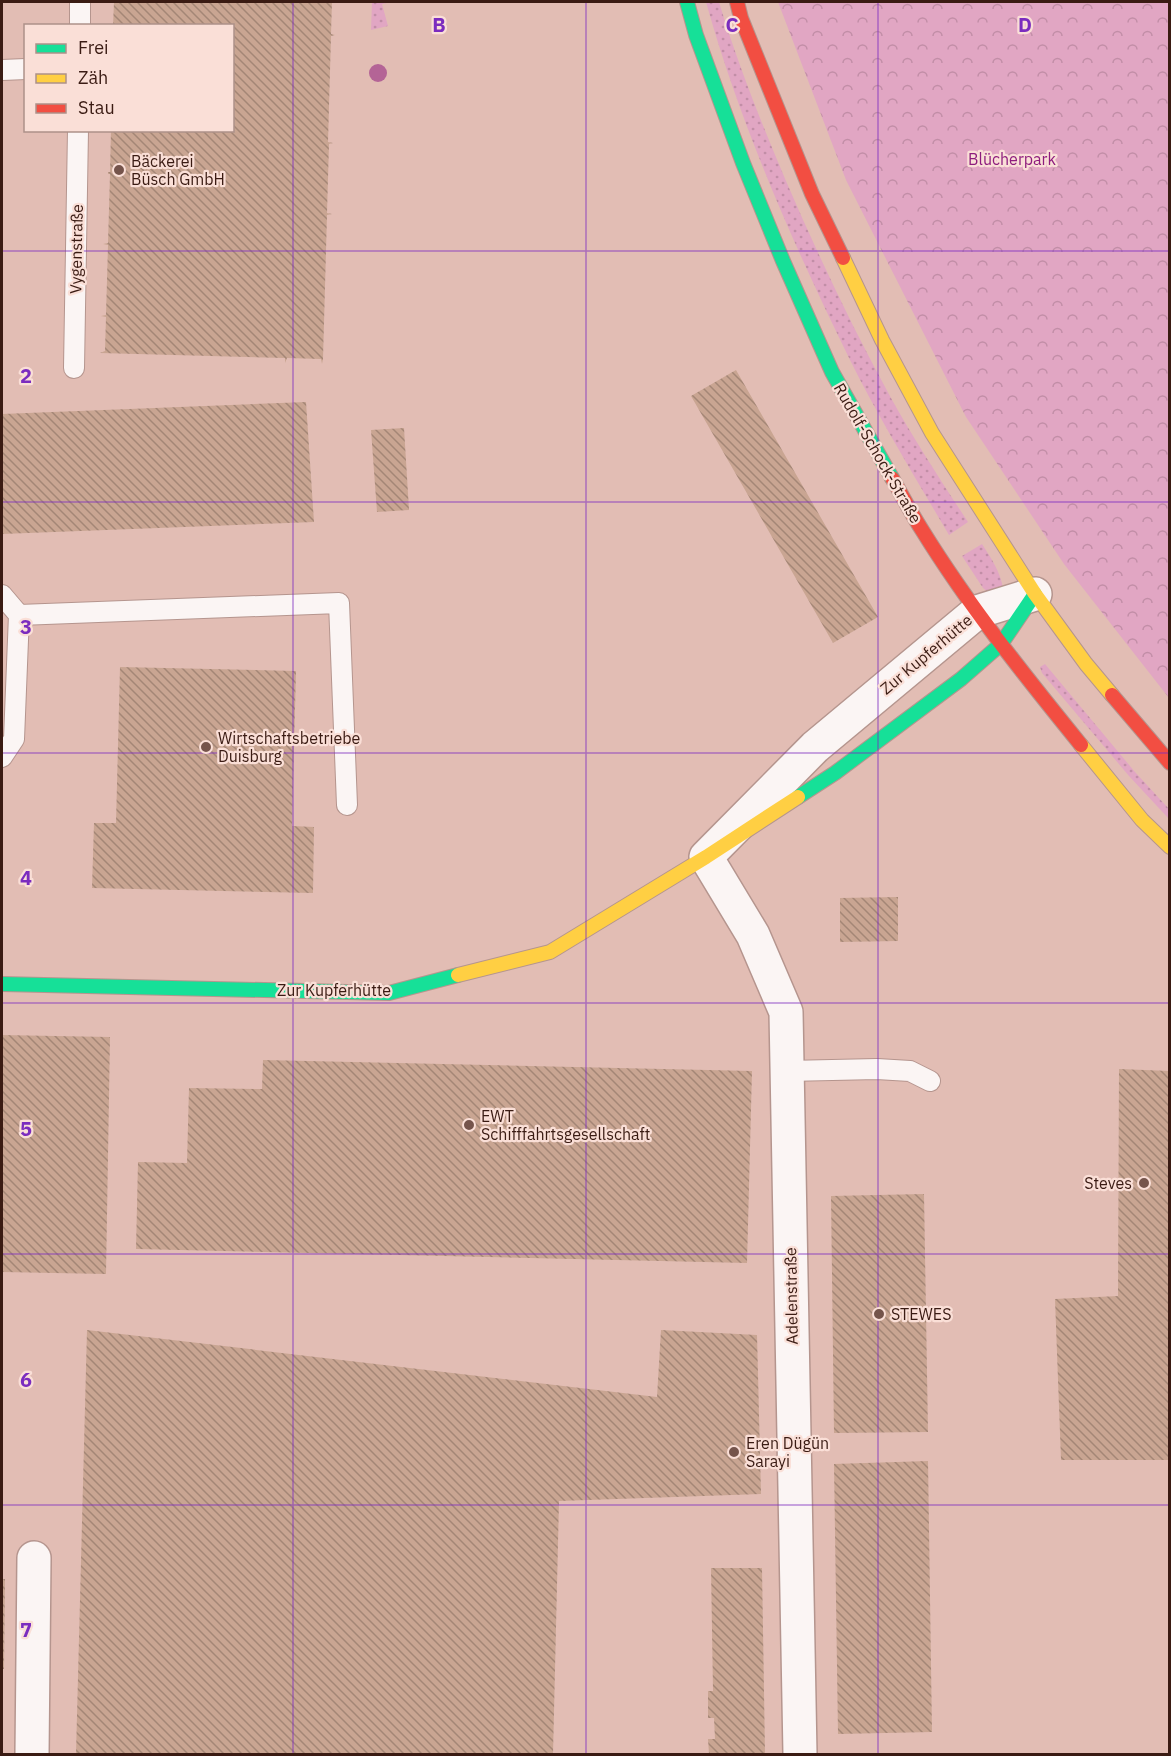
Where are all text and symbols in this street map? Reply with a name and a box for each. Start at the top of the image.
text: B [432,11,446,38]
text: C [725,11,739,38]
text: D [1018,11,1032,38]
legend [24,24,234,132]
text: Frei [78,36,109,59]
text: Zäh [78,66,108,89]
text: Stau [78,96,115,119]
park label: Blücherpark [968,149,1056,169]
place label: Bäckerei Büsch GmbH [131,151,225,189]
marker: Bäckerei Büsch GmbH [112,163,126,177]
street label: Vygenstraße [65,204,87,294]
text: 2 [20,362,32,389]
street label: Rudolf-Schock-Straße [830,379,926,527]
street label: Zur Kupferhütte [876,610,976,698]
text: 3 [20,613,32,640]
place label: Wirtschaftsbetriebe Duisburg [218,728,360,766]
marker: Wirtschaftsbetriebe Duisburg [199,740,213,754]
text: 4 [20,864,32,891]
street label: Zur Kupferhütte [277,980,391,1000]
place label: EWT Schifffahrtsgesellschaft [481,1106,650,1144]
text: 5 [20,1115,32,1142]
marker: EWT Schifffahrtsgesellschaft [462,1118,476,1132]
place label: Steves [1084,1173,1132,1193]
marker: Steves [1137,1176,1151,1190]
street label: Adelenstraße [780,1247,802,1345]
place label: STEWES [891,1304,951,1324]
marker: STEWES [872,1307,886,1321]
text: 6 [20,1366,32,1393]
place label: Eren Dügün Sarayi [746,1433,829,1471]
marker: Eren Dügün Sarayi [727,1445,741,1459]
text: 7 [20,1616,32,1643]

